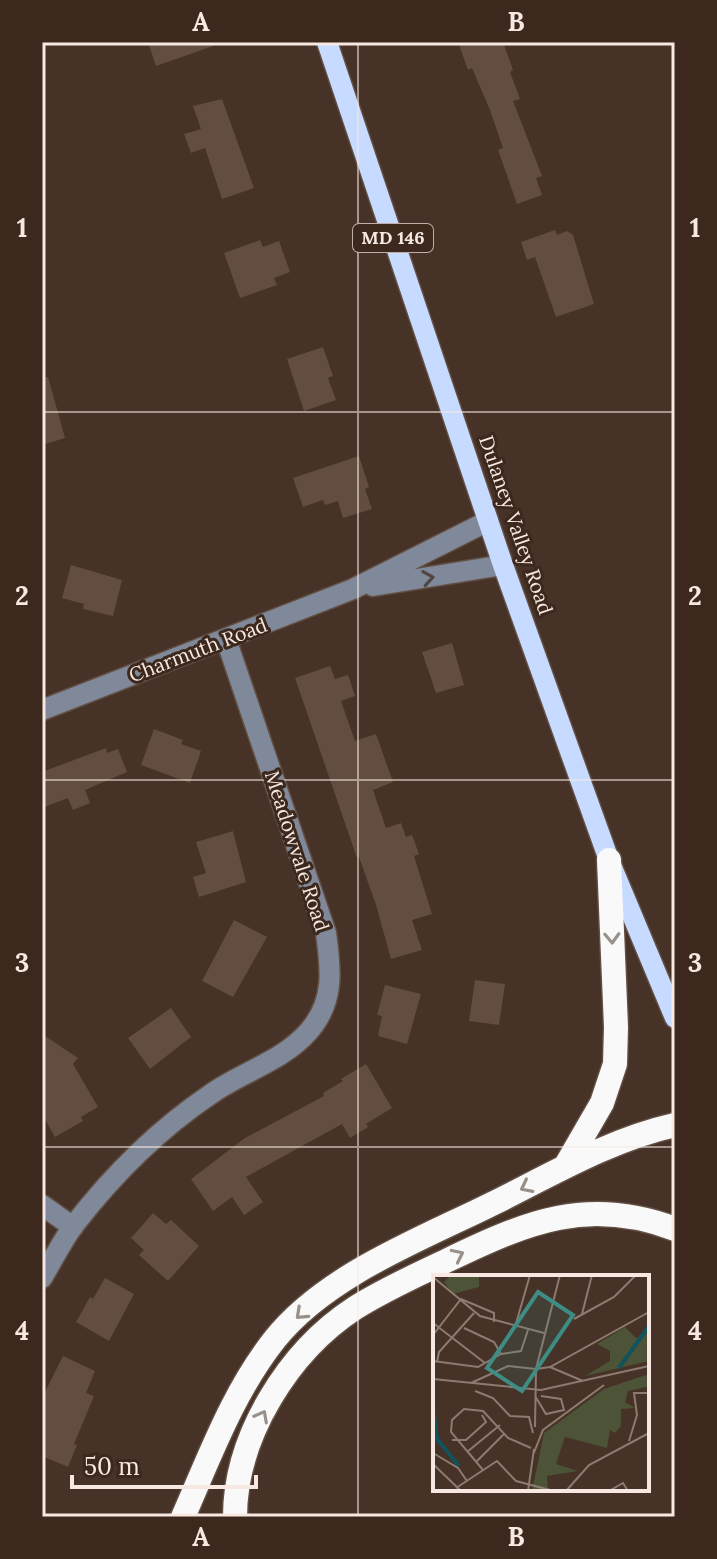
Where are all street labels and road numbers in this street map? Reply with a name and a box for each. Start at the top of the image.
road number: MD 146 [353,224,433,252]
street label: Dulaney Valley Road [474,432,559,618]
street label: Charmuth Road [125,612,271,687]
street label: Meadowvale Road [260,767,335,934]

